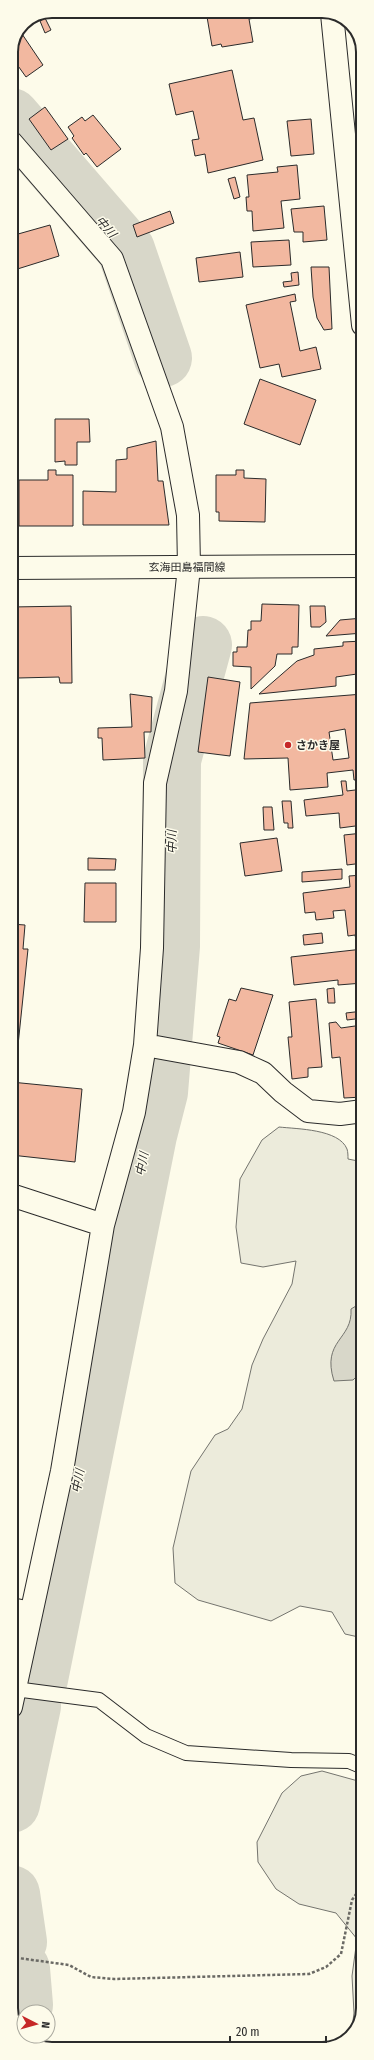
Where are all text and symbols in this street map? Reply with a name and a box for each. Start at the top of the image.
water label: 中川 [93,213,120,242]
street label: 玄海田島福間線 [149,561,226,574]
place label: さかき屋 [296,739,340,752]
marker: さかき屋 [283,740,293,750]
water label: 中川 [165,828,179,854]
water label: 中川 [133,1149,152,1177]
water label: 中川 [69,1466,88,1494]
north arrow [16,2004,56,2044]
scale bar [230,2018,326,2044]
text: N [39,2021,52,2029]
text: 20 m [236,2025,260,2039]

